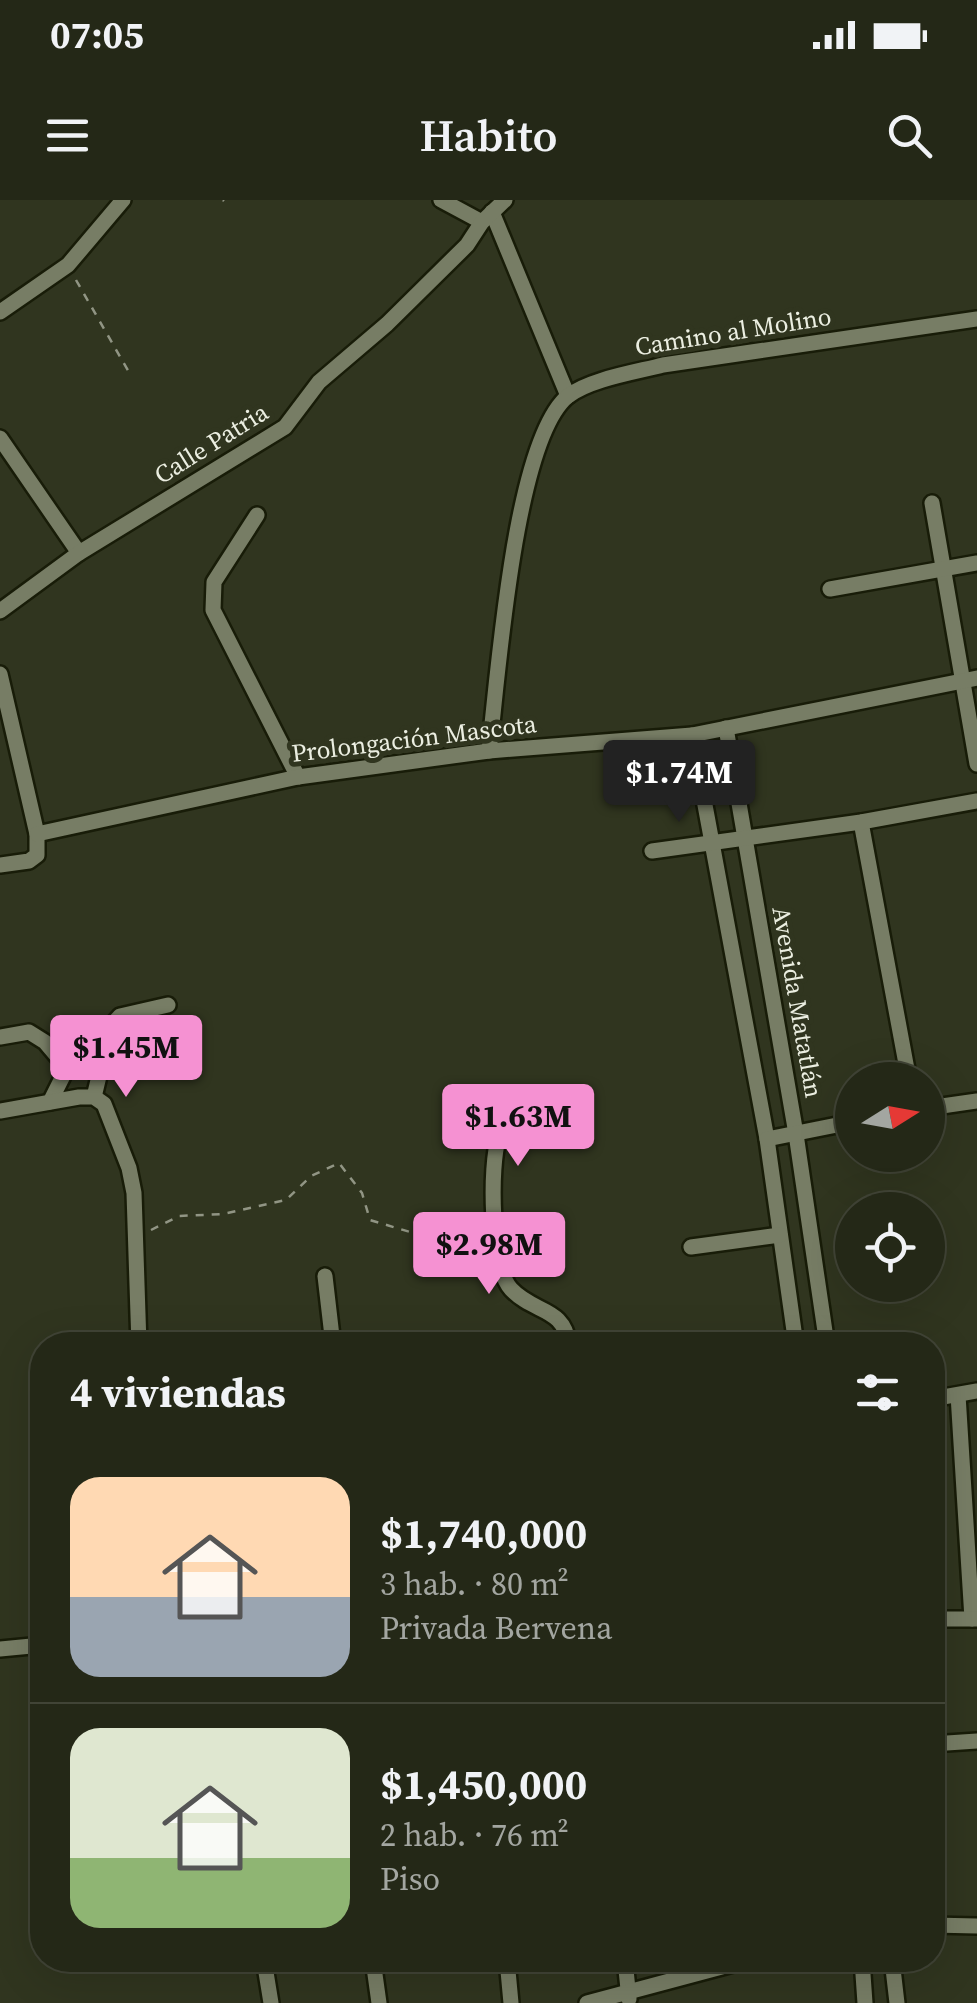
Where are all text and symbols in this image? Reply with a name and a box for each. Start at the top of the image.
text: 07:05 [50,9,144,61]
text: Habito [419,104,558,166]
icon: menu [40,108,95,163]
icon: search [882,108,937,163]
street label: Camino al Molino [632,299,834,363]
street label: Calle Patria [148,394,275,491]
street label: Prolongación Mascota [290,706,539,770]
pin: $1.74M [598,740,760,825]
text: $1.74M [625,750,733,794]
street label: Avenida Matatlán [764,904,832,1100]
pin: $1.45M [45,1015,207,1100]
text: $1.45M [72,1025,180,1069]
north arrow [835,1062,945,1172]
map controls [835,1062,945,1302]
pin: $1.63M [437,1084,599,1169]
text: $1.63M [464,1094,572,1138]
button: locate [835,1192,945,1302]
pin: $2.98M [408,1212,570,1297]
text: $2.98M [435,1222,543,1266]
text: 4 viviendas [70,1363,286,1421]
icon: filters [850,1365,905,1420]
text: $1,740,000 [380,1504,587,1562]
icon: home [150,1517,270,1637]
text: 3 hab. · 80 m² [380,1562,569,1606]
text: Privada Bervena [380,1606,612,1650]
text: $1,450,000 [380,1755,587,1813]
icon: home [150,1768,270,1888]
text: 2 hab. · 76 m² [380,1813,569,1857]
text: Piso [380,1857,440,1901]

